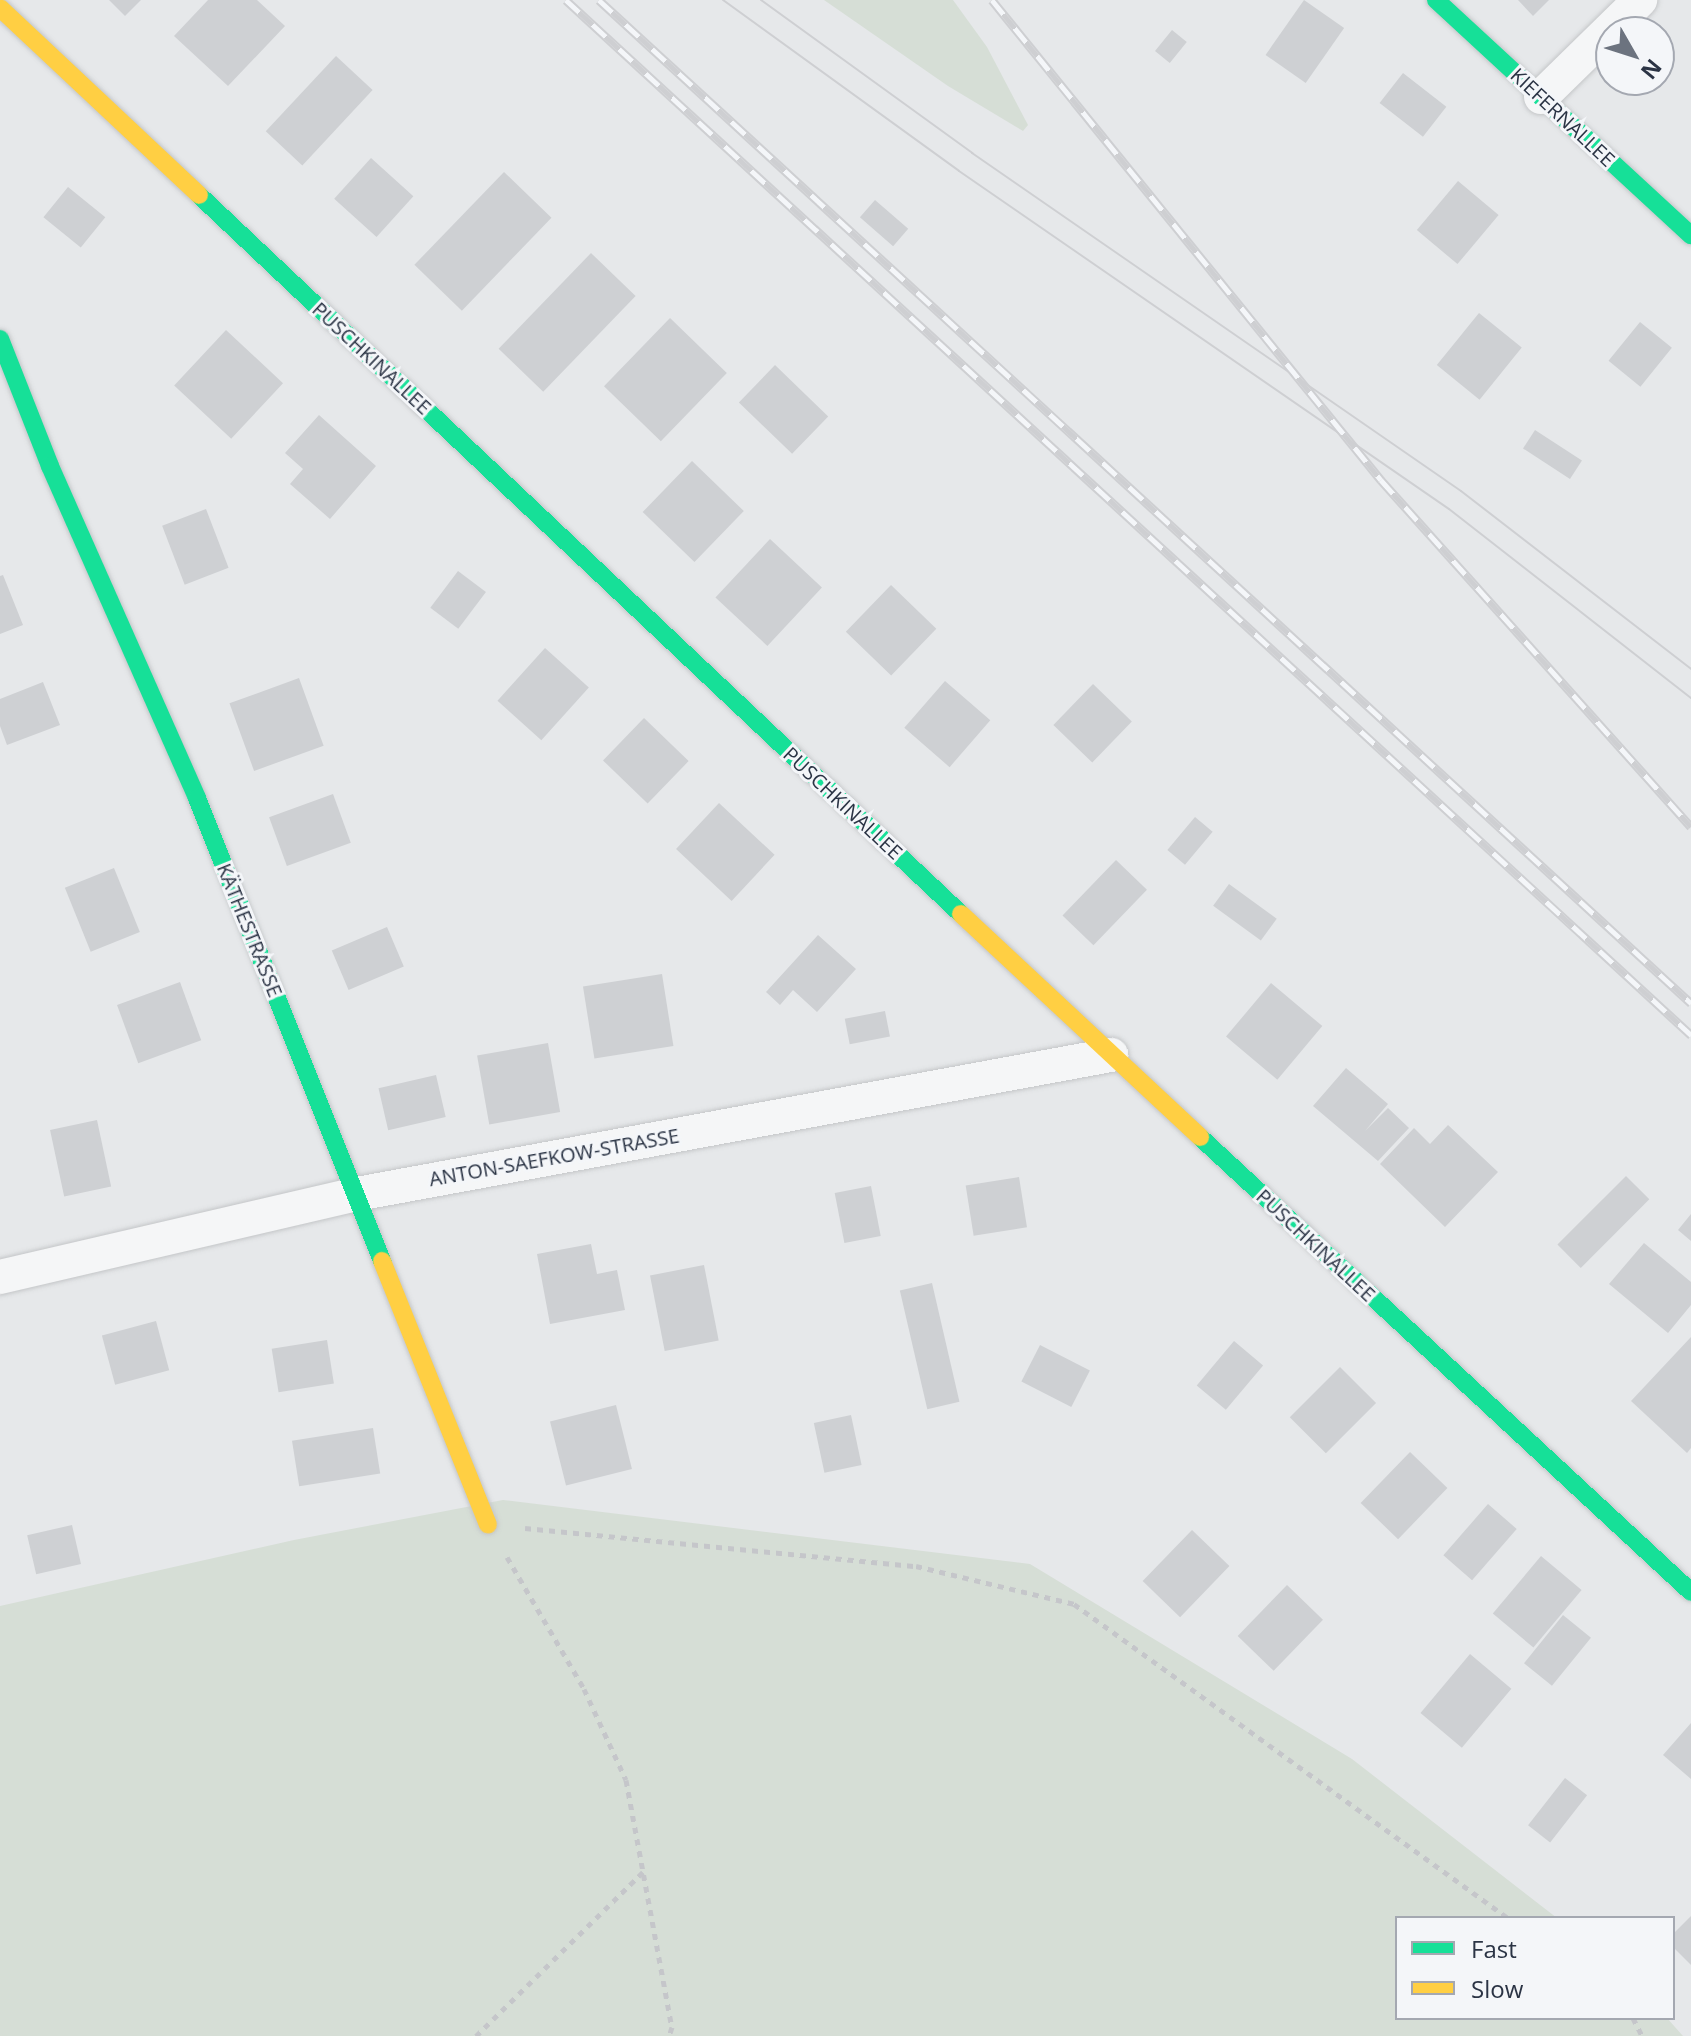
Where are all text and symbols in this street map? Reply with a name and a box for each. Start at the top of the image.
north arrow [1595,16,1675,96]
text: N [1635,53,1669,86]
street label: KIEFERNALLEE [1506,63,1620,171]
street label: PUSCHKINALLEE [308,297,436,419]
street label: PUSCHKINALLEE [779,742,907,864]
street label: KÄTHESTRASSE [212,860,288,1000]
street label: ANTON-SAEFKOW-STRASSE [427,1123,681,1191]
street label: PUSCHKINALLEE [1252,1184,1380,1306]
legend [1395,1916,1675,2020]
text: Fast [1471,1932,1517,1965]
text: Slow [1471,1972,1523,2005]

